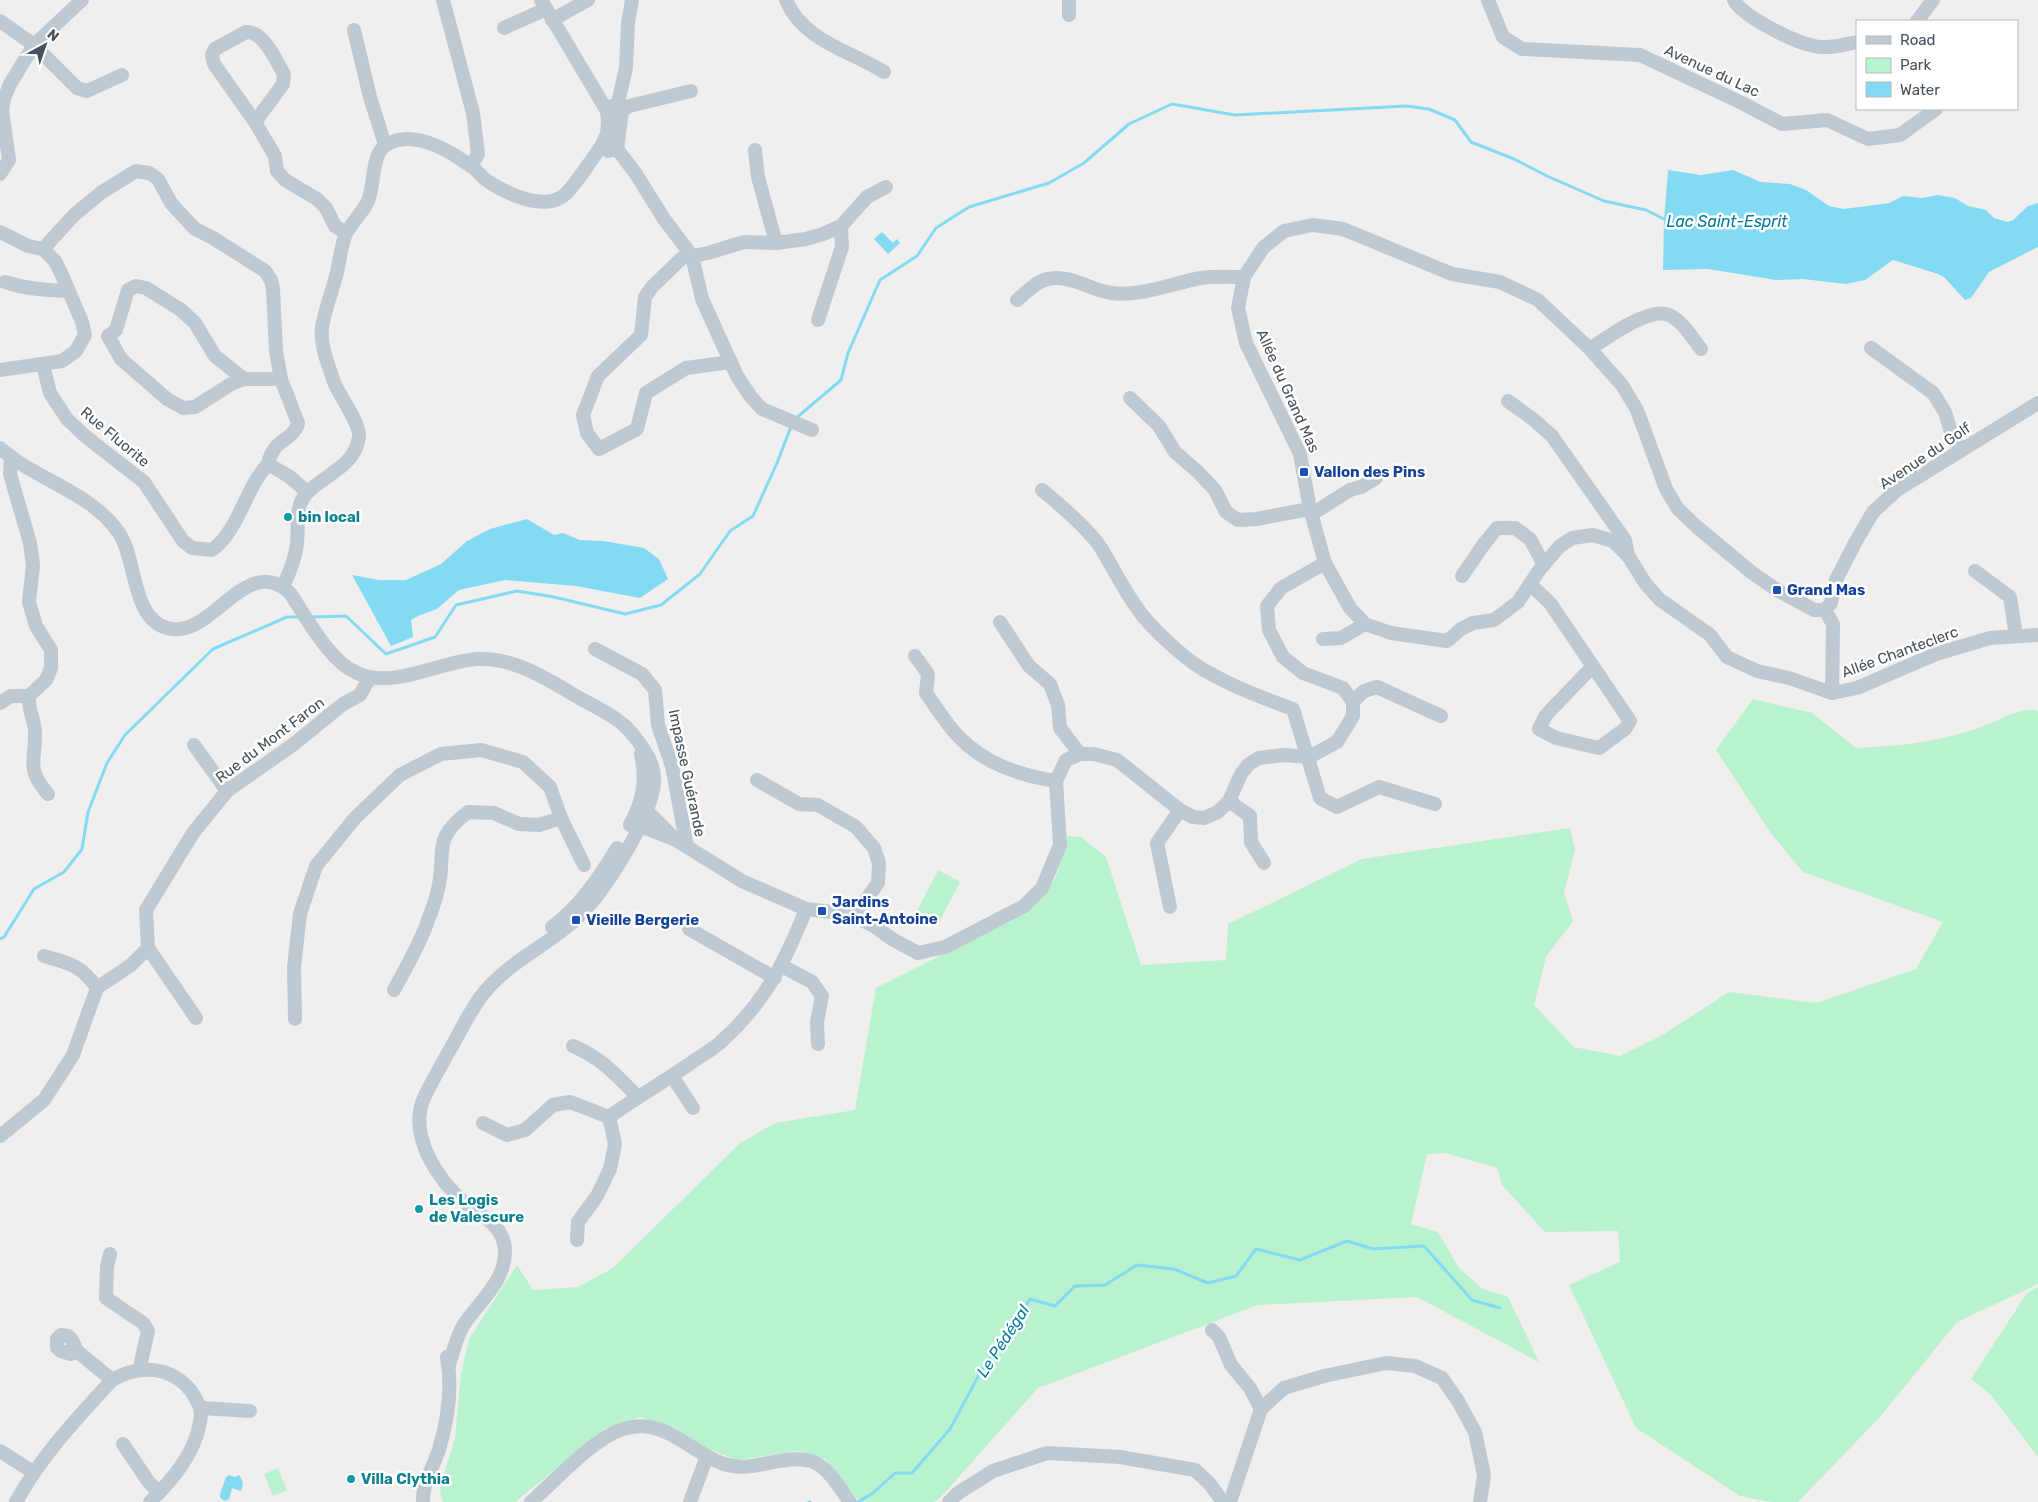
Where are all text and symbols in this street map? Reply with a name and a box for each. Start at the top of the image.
north arrow [20,20,70,70]
legend [1856,20,2018,110]
text: N [44,26,62,45]
text: Road [1900,31,1936,49]
street label: Avenue du Lac [1662,41,1762,101]
text: Park [1900,56,1931,74]
text: Water [1900,81,1940,99]
water label: Lac Saint-Esprit [1667,212,1788,231]
street label: Allée du Grand Mas [1253,327,1323,456]
street label: Rue Fluorite [77,403,153,471]
street label: Avenue du Golf [1876,419,1974,493]
place label: Vallon des Pins [1314,463,1425,481]
marker: Vallon des Pins [1298,466,1310,478]
place label: bin local [298,508,360,526]
marker: bin local [282,511,294,523]
place label: Grand Mas [1787,581,1865,599]
marker: Grand Mas [1771,584,1783,596]
street label: Allée Chanteclerc [1839,623,1961,681]
street label: Rue du Mont Faron [212,693,328,787]
street label: Impasse Guérande [665,708,709,838]
place label: Jardins Saint-Antoine [832,893,938,928]
marker: Jardins Saint-Antoine [816,905,828,917]
place label: Vieille Bergerie [586,911,699,929]
marker: Vieille Bergerie [570,914,582,926]
place label: Les Logis de Valescure [429,1191,524,1226]
marker: Les Logis de Valescure [413,1203,425,1215]
water label: Le Pédégal [973,1301,1034,1381]
place label: Villa Clythia [361,1470,450,1488]
marker: Villa Clythia [345,1473,357,1485]

